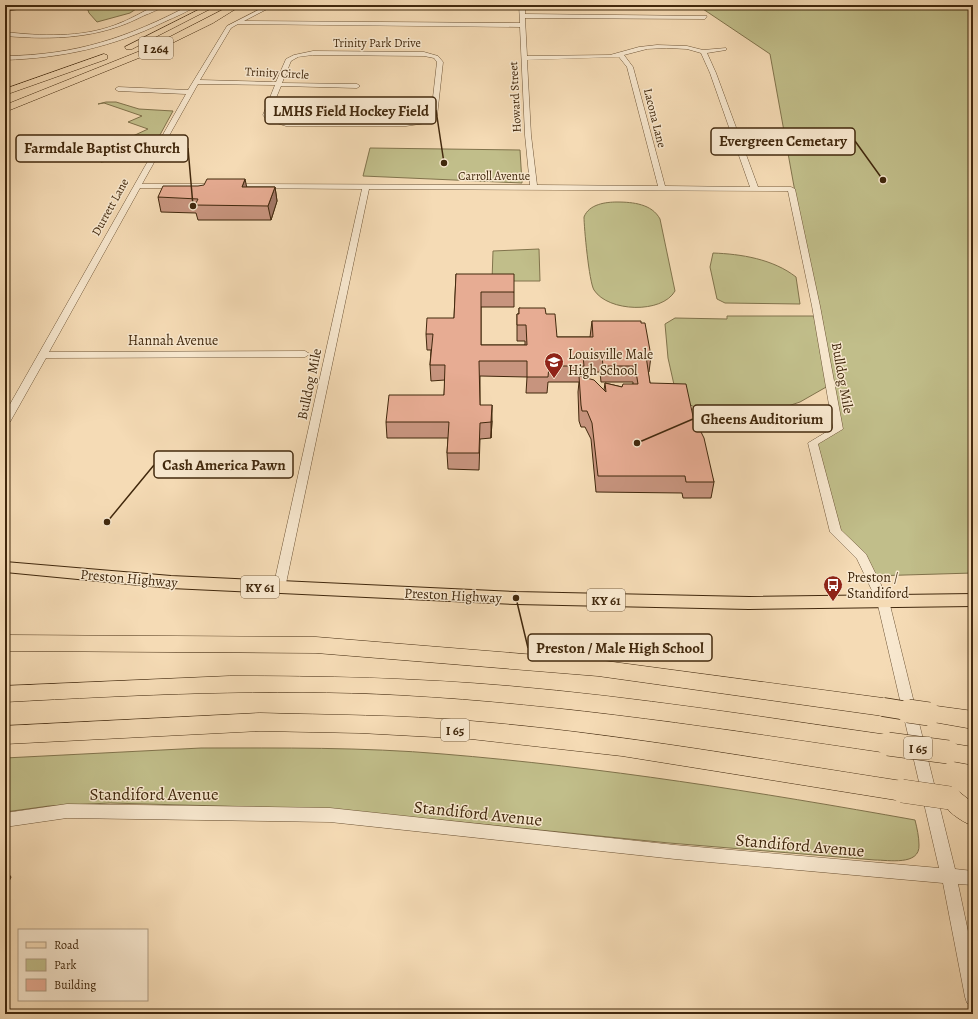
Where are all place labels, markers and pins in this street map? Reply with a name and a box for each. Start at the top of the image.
callout: LMHS Field Hockey Field [265,97,436,124]
callout: Evergreen Cemetary [711,128,855,155]
callout: Farmdale Baptist Church [16,135,188,162]
place label: Louisville Male High School [568,345,653,380]
school or university icon: Louisville Male High School [543,351,565,379]
callout: Gheens Auditorium [693,405,832,432]
callout: Cash America Pawn [154,451,293,478]
place label: Preston / Standiford [847,568,909,603]
bus stop icon: Preston / Standiford [822,574,844,602]
callout: Preston / Male High School [528,634,712,661]

